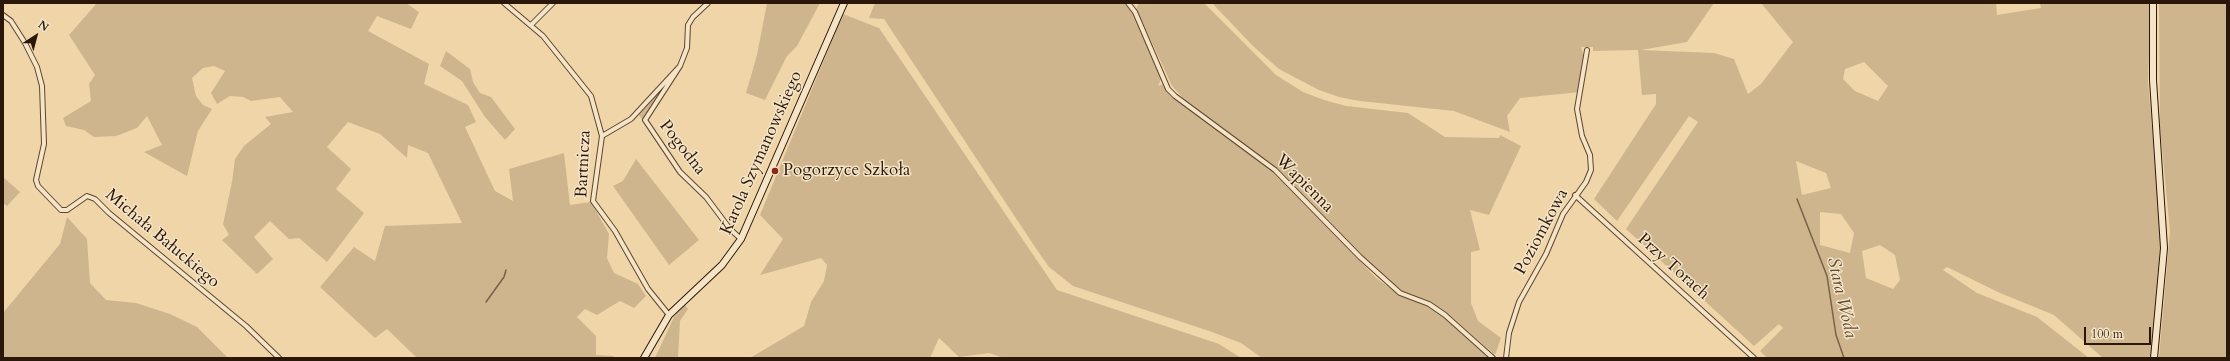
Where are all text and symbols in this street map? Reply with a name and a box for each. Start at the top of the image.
north arrow [16,16,56,56]
text: N [35,17,52,35]
street label: Karola Szymanowskiego [717,68,807,238]
street label: Pogodna [654,116,710,180]
street label: Bartnicza [572,130,596,198]
street label: Wapienna [1271,151,1337,217]
place label: Pogorzyce Szkoła [783,161,910,181]
marker: Pogorzyce Szkoła [770,166,780,176]
street label: Michała Bałuckiego [101,185,223,293]
street label: Poziomkowa [1511,186,1573,278]
street label: Przy Torach [1633,229,1713,305]
water label: Stara Woda [1821,256,1861,340]
scale bar [2086,319,2153,345]
text: 100 m [2091,326,2123,342]

